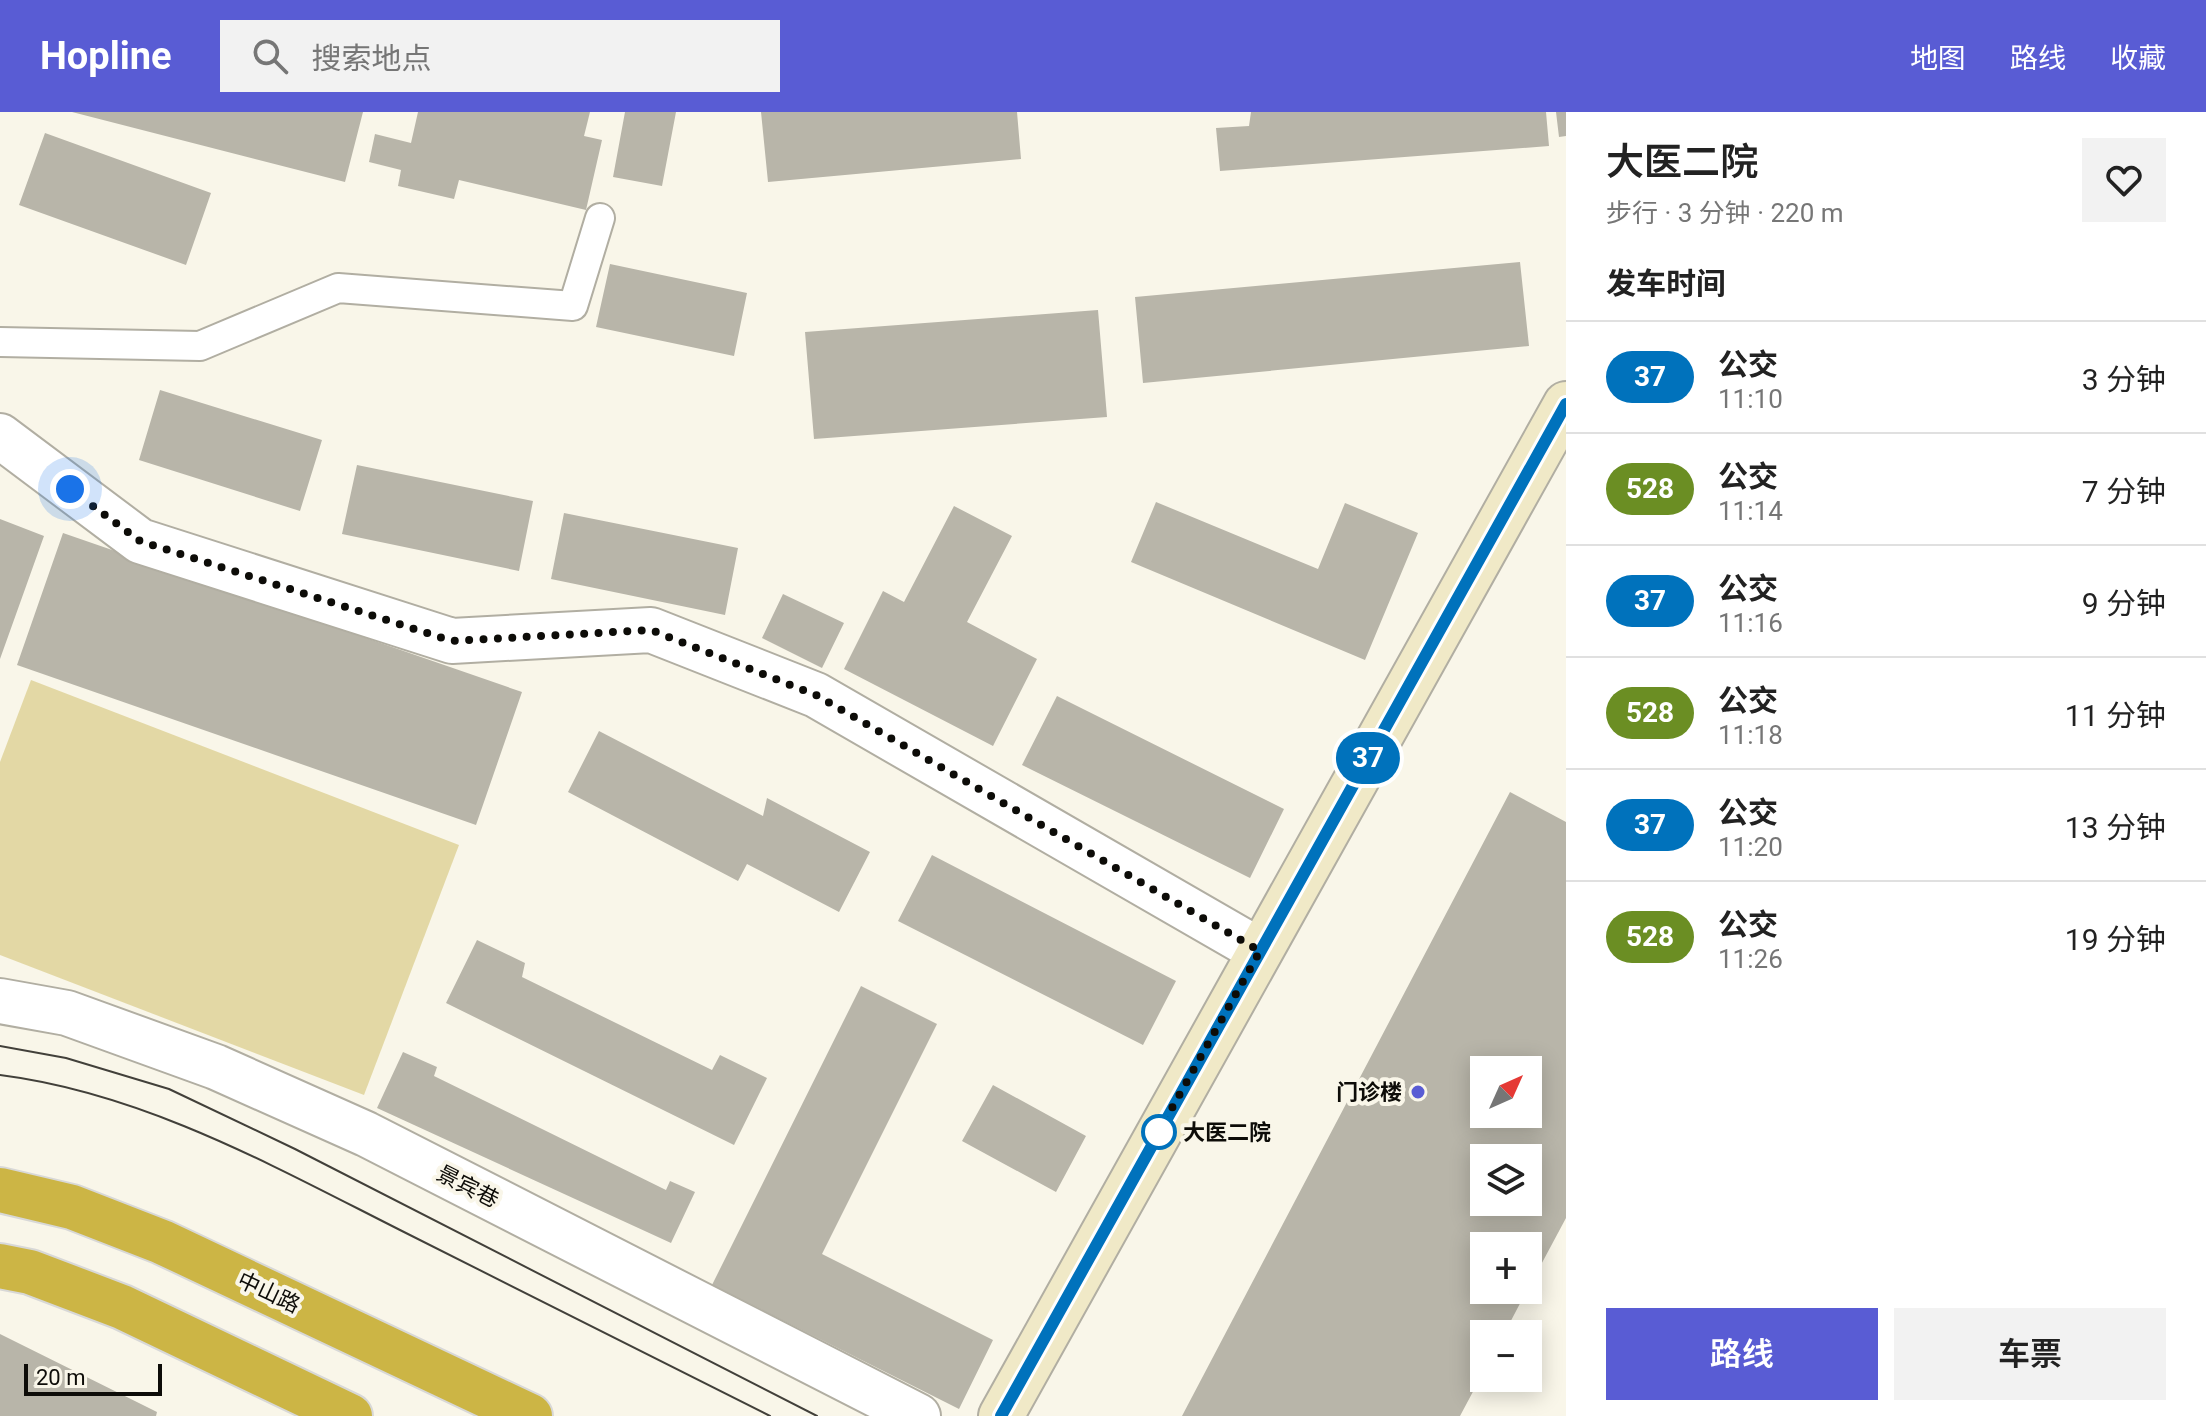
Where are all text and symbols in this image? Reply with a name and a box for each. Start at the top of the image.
search box [220,20,780,92]
text: Hopline [40,34,172,78]
icon: search [248,34,292,78]
text: 搜索地点 [312,41,432,76]
text: 地图 [1910,42,1966,75]
text: 路线 [2010,42,2066,75]
text: 收藏 [2110,42,2166,75]
button: heart [2082,138,2166,222]
text: 大医二院 [1606,140,1758,184]
text: 步行 · 3 分钟 · 220 m [1606,198,1844,228]
text: 发车时间 [1606,266,1726,301]
text: 公交 [1718,347,1778,382]
text: 37 [1634,360,1666,393]
text: 3 分钟 [2082,362,2166,397]
text: 11:10 [1718,384,1783,414]
text: 公交 [1718,459,1778,494]
your location [50,469,90,509]
text: 528 [1626,472,1674,505]
text: 7 分钟 [2082,474,2166,509]
text: 11:14 [1718,496,1783,526]
text: 公交 [1718,571,1778,606]
text: 37 [1634,584,1666,617]
text: 9 分钟 [2082,586,2166,621]
text: 11:16 [1718,608,1783,638]
text: 公交 [1718,683,1778,718]
text: 528 [1626,696,1674,729]
text: 11 分钟 [2065,698,2166,733]
text: 11:18 [1718,720,1783,750]
line badge: 37 [1332,732,1404,784]
text: 37 [1352,741,1384,774]
text: 公交 [1718,795,1778,830]
text: 37 [1634,808,1666,841]
text: 13 分钟 [2065,810,2166,845]
text: 11:20 [1718,832,1783,862]
text: 公交 [1718,907,1778,942]
text: 528 [1626,920,1674,953]
text: 19 分钟 [2065,922,2166,957]
text: 11:26 [1718,944,1783,974]
north arrow [1470,1056,1542,1128]
map controls [1470,1056,1542,1392]
place label: 门诊楼 [1336,1080,1402,1105]
marker: 门诊楼 [1409,1083,1427,1101]
marker: 大医二院 [1142,1115,1176,1149]
place label: 大医二院 [1183,1120,1271,1145]
button: layers [1470,1144,1542,1216]
street label: 景宾巷 [433,1160,503,1213]
button: + [1470,1232,1542,1304]
street label: 中山路 [234,1267,304,1318]
button: 路线 [1606,1308,1878,1400]
button: 车票 [1894,1308,2166,1400]
button: − [1470,1320,1542,1392]
scale bar [24,1360,162,1396]
text: 20 m [36,1365,85,1390]

